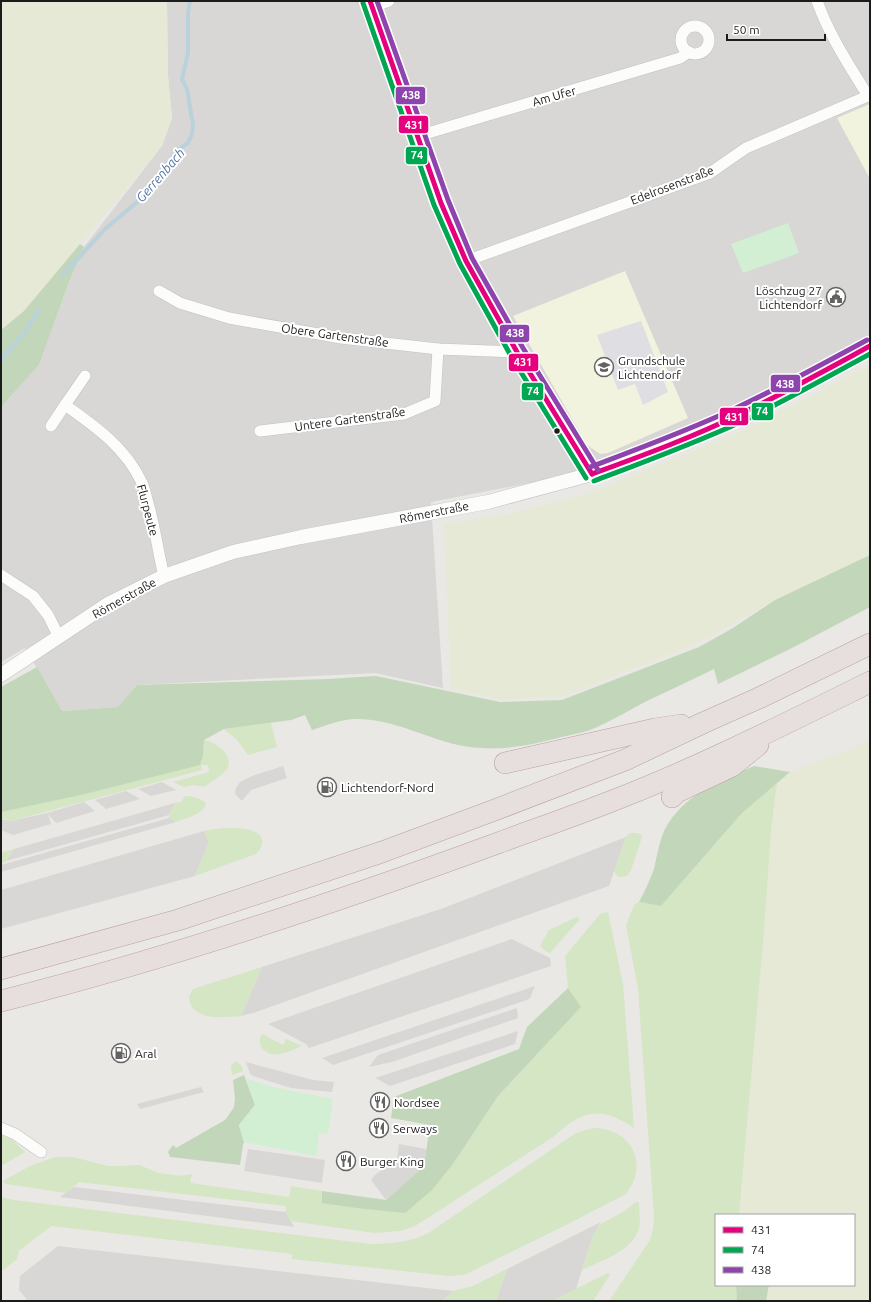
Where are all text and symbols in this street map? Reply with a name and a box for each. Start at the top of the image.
scale bar [727,16,825,42]
text: 50 m [733,23,760,36]
street label: Am Ufer [531,83,578,108]
line badge: 438 [395,86,426,105]
text: 438 [402,89,420,101]
line badge: 431 [398,115,429,134]
text: 431 [405,119,423,131]
water label: Gerrenbach [133,145,187,205]
line badge: 74 [405,146,428,165]
text: 74 [411,149,423,161]
street label: Edelrosenstraße [629,163,715,207]
place label: Löschzug 27 Lichtendorf [756,284,822,311]
public building icon: Löschzug 27 Lichtendorf [825,286,847,308]
street label: Obere Gartenstraße [281,321,389,349]
line badge: 438 [499,324,530,343]
text: 438 [506,327,524,339]
line badge: 431 [508,353,539,372]
place label: Grundschule Lichtendorf [618,354,686,381]
text: 431 [514,356,532,368]
school or university icon: Grundschule Lichtendorf [593,356,615,378]
line badge: 438 [770,374,801,393]
text: 438 [776,378,794,390]
line badge: 74 [521,382,544,401]
text: 74 [527,385,539,397]
line badge: 74 [751,402,774,421]
street label: Untere Gartenstraße [294,405,406,433]
text: 74 [756,405,768,417]
line badge: 431 [719,407,749,426]
text: 431 [725,411,743,423]
unlabelled marker [552,426,562,436]
street label: Flurpeute [135,483,161,537]
street label: Römerstraße [398,499,470,525]
street label: Römerstraße [90,575,158,621]
fuel station icon: Lichtendorf-Nord [316,776,338,798]
place label: Lichtendorf-Nord [341,781,434,794]
fuel station icon: Aral [110,1042,132,1064]
place label: Aral [135,1047,157,1060]
restaurant icon: Nordsee [369,1091,391,1113]
place label: Nordsee [394,1096,440,1109]
restaurant icon: Serways [368,1117,390,1139]
place label: Serways [393,1122,437,1135]
restaurant icon: Burger King [335,1150,357,1172]
place label: Burger King [360,1155,424,1168]
legend [715,1214,855,1286]
text: 431 [751,1223,771,1236]
text: 74 [751,1243,765,1256]
text: 438 [751,1263,772,1276]

